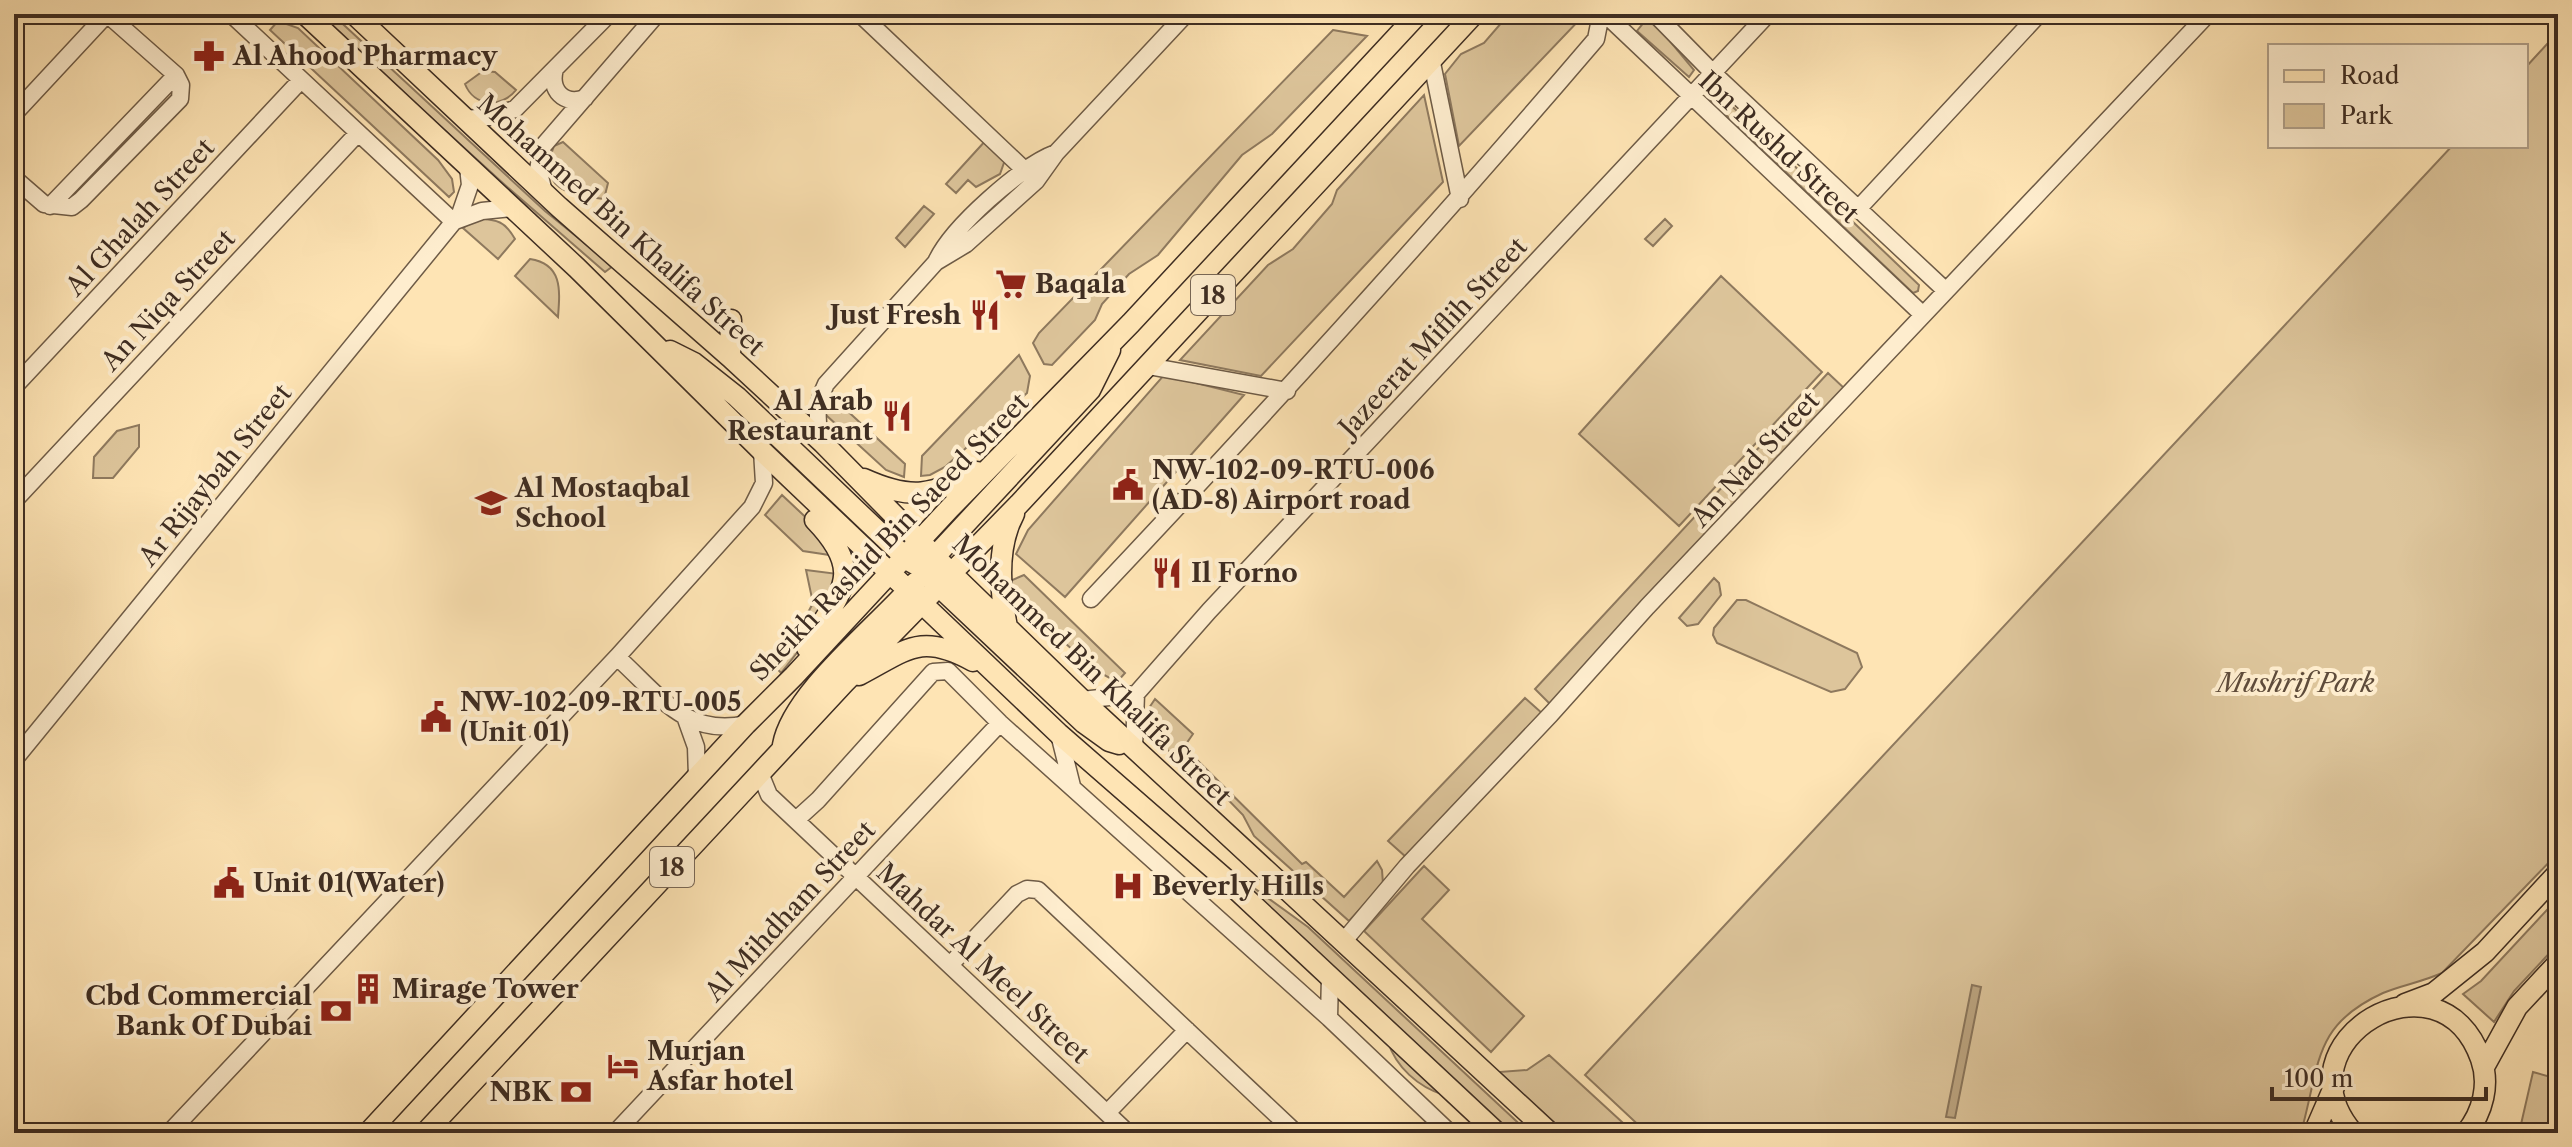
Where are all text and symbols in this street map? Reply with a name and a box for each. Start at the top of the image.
pharmacy icon: Al Ahood Pharmacy [192,39,226,73]
place label: Al Ahood Pharmacy [232,40,498,72]
legend [2268,44,2528,148]
text: Road [2340,61,2400,90]
street label: Ibn Rushd Street [1692,64,1866,230]
street label: Mohammed Bin Khalifa Street [471,87,772,363]
text: Park [2340,101,2393,130]
street label: Al Ghalah Street [58,131,222,303]
street label: An Niqa Street [94,222,242,378]
street label: Jazeerat Miflih Street [1330,230,1534,446]
supermarket icon: Baqala [994,267,1028,301]
place label: Baqala [1035,268,1127,300]
road number: 18 [1191,275,1235,315]
restaurant icon: Just Fresh [968,298,1002,332]
place label: Just Fresh [826,299,961,331]
street label: Ar Rijaybah Street [131,377,299,573]
street label: An Nad Street [1683,384,1826,534]
place label: Al Arab Restaurant [727,385,874,447]
street label: Sheikh Rashid Bin Saeed Street [743,386,1036,687]
restaurant icon: Al Arab Restaurant [880,399,914,433]
place label: NW-102-09-RTU-006 (AD-8) Airport road [1152,454,1435,516]
public building icon: NW-102-09-RTU-006 (AD-8) Airport road [1111,468,1145,502]
place label: Al Mostaqbal School [514,472,690,534]
school or university icon: Al Mostaqbal School [474,486,508,520]
street label: Mohammed Bin Khalifa Street [946,528,1239,813]
restaurant icon: Il Forno [1150,556,1184,590]
place label: Il Forno [1191,557,1298,589]
park label: Mushrif Park [2215,667,2375,699]
place label: NW-102-09-RTU-005 (Unit 01) [460,686,741,748]
public building icon: NW-102-09-RTU-005 (Unit 01) [419,700,453,734]
street label: Al Mihdham Street [697,814,882,1009]
road number: 18 [650,847,694,887]
street label: Mahdar Al Meel Street [870,856,1097,1070]
public building icon: Unit 01(Water) [212,866,246,900]
place label: Unit 01(Water) [253,867,444,899]
hospital icon: Beverly Hills [1111,869,1145,903]
place label: Beverly Hills [1152,870,1324,902]
building icon: Mirage Tower [351,972,385,1006]
place label: Mirage Tower [392,973,579,1005]
place label: Cbd Commercial Bank Of Dubai [85,980,312,1042]
bank icon: Cbd Commercial Bank Of Dubai [319,994,353,1028]
place label: Murjan Asfar hotel [646,1035,794,1097]
hotel icon: Murjan Asfar hotel [606,1049,640,1083]
scale bar [2272,1051,2486,1101]
text: 100 m [2284,1064,2353,1093]
bank icon: NBK [559,1075,593,1109]
place label: NBK [489,1076,553,1108]

